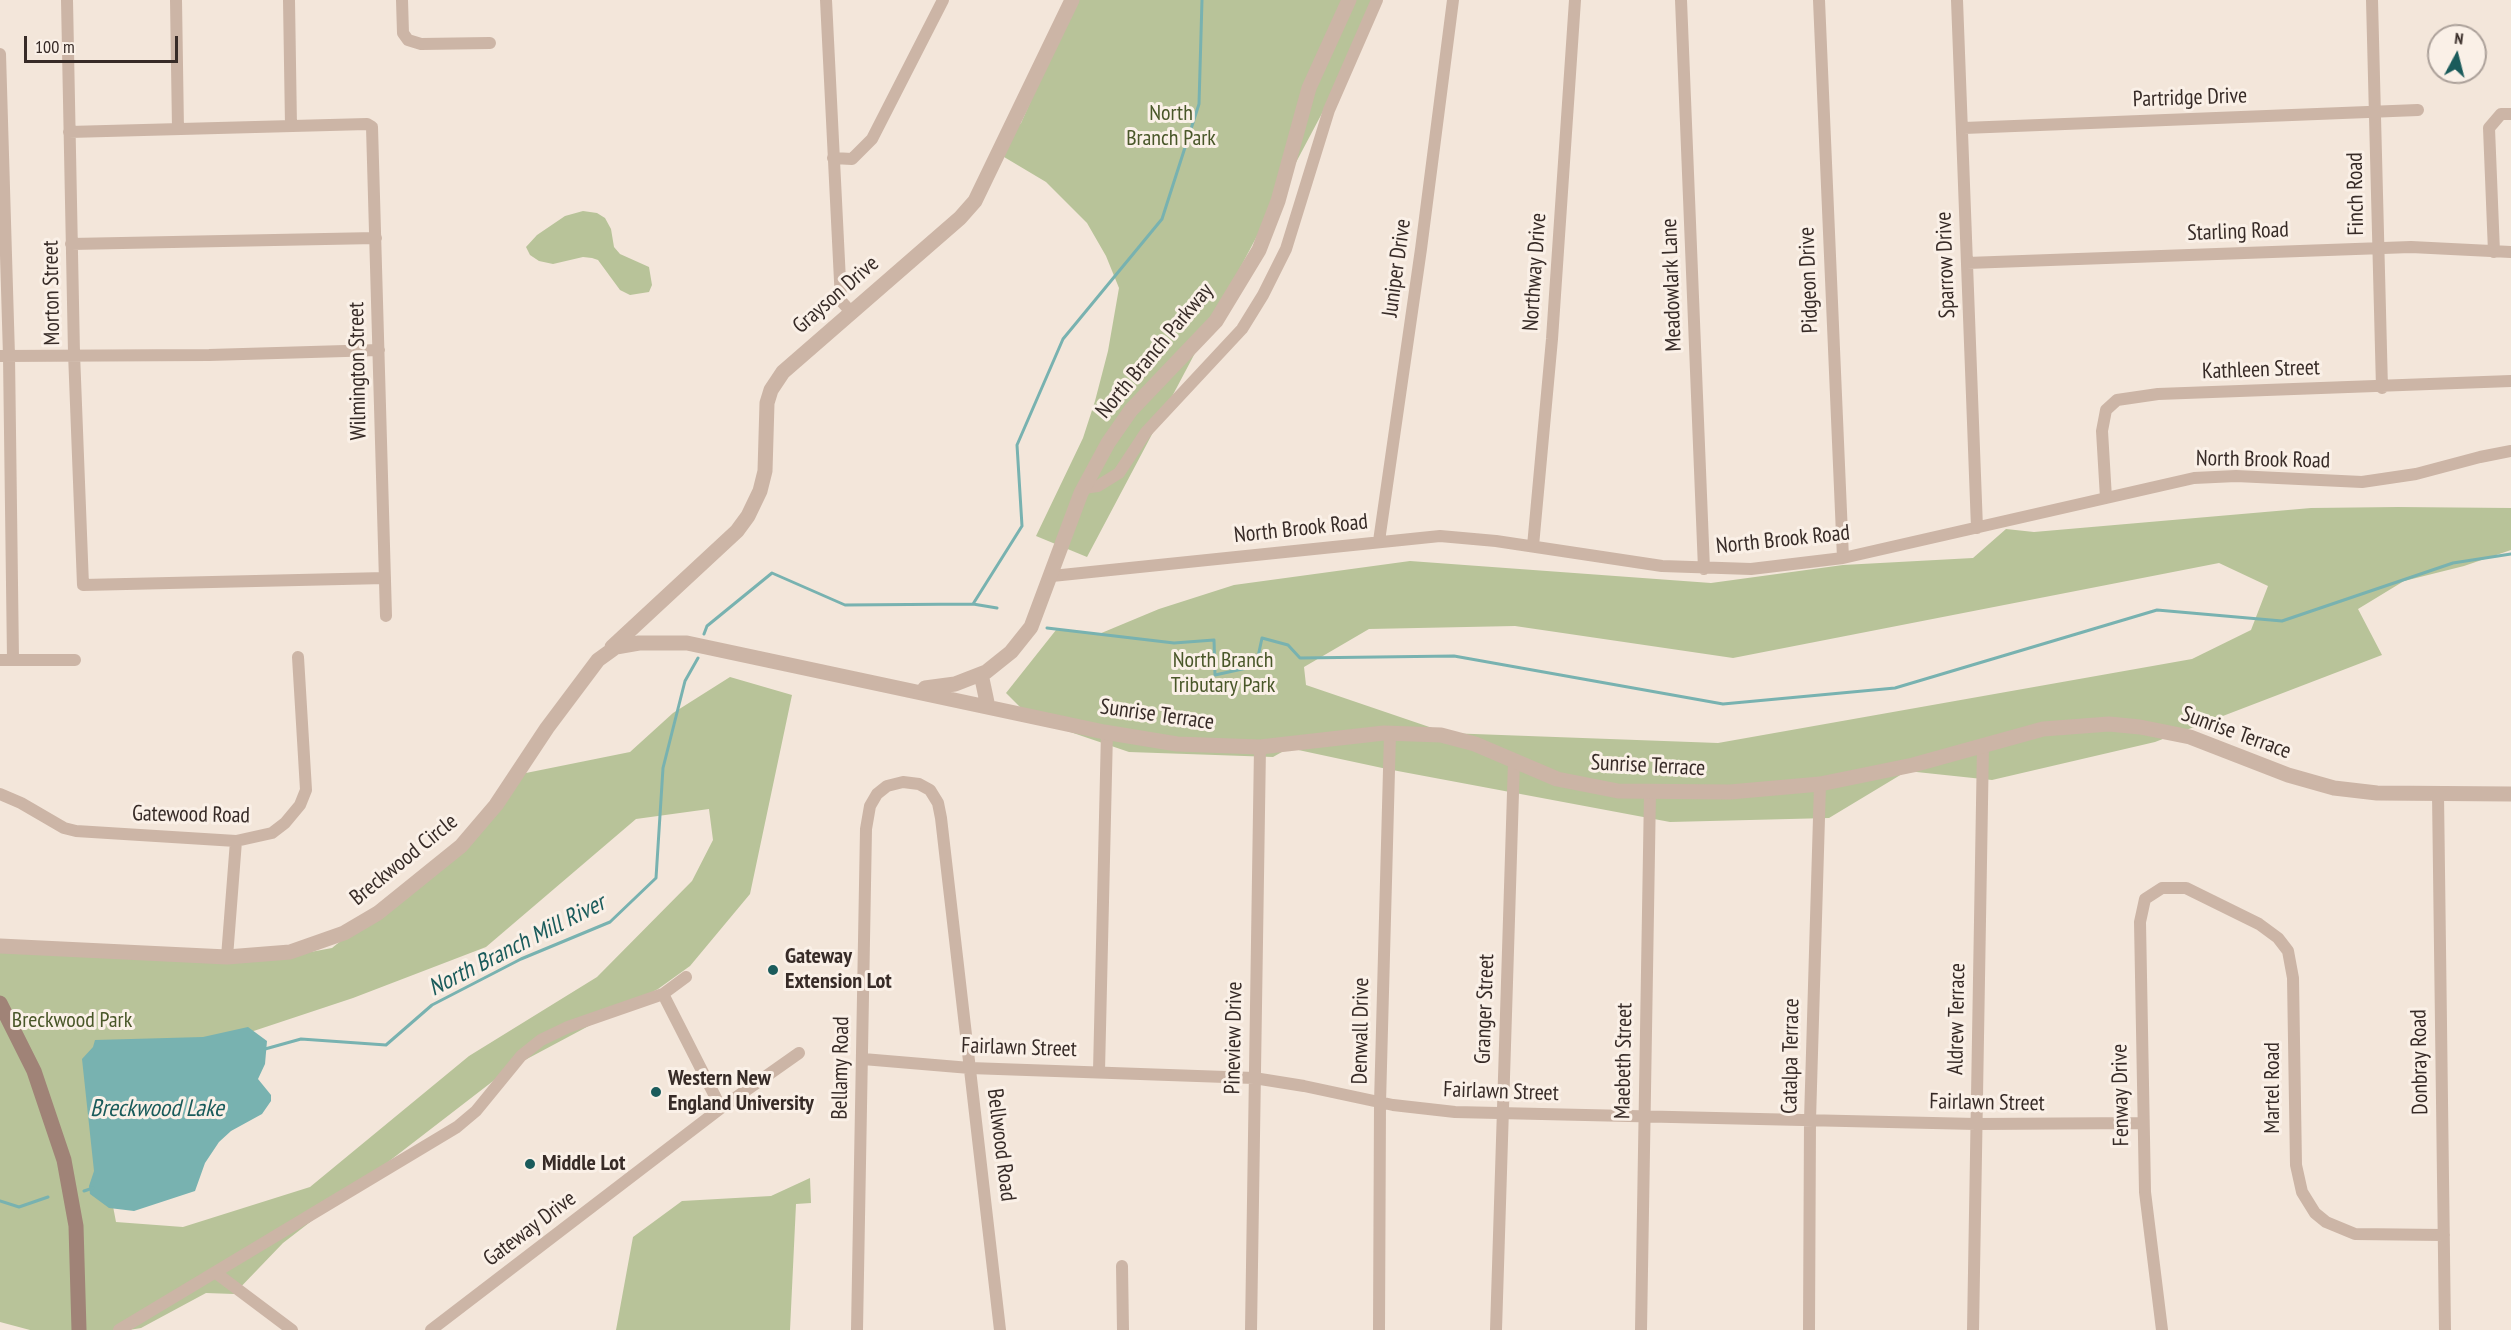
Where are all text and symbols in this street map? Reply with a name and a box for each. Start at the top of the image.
scale bar [27,24,182,62]
north arrow [2427,24,2487,84]
text: N [2453,28,2464,49]
text: 100 m [35,35,75,58]
street label: Partridge Drive [2132,83,2248,113]
park label: North Branch Park [1126,101,1216,152]
street label: Finch Road [2342,152,2370,236]
street label: Sparrow Drive [1931,211,1961,319]
street label: Northway Drive [1518,212,1552,332]
street label: Juniper Drive [1377,217,1417,319]
street label: Starling Road [2187,217,2289,247]
street label: Meadowlark Lane [1656,218,1688,352]
street label: Pidgeon Drive [1794,226,1824,334]
street label: Morton Street [38,240,66,346]
street label: Grayson Drive [788,251,884,339]
street label: North Branch Parkway [1091,278,1219,424]
street label: Wilmington Street [344,302,372,440]
street label: Kathleen Street [2202,355,2320,385]
street label: North Brook Road [2196,446,2330,474]
street label: North Brook Road [1233,509,1369,549]
street label: North Brook Road [1715,520,1851,560]
park label: North Branch Tributary Park [1171,648,1275,700]
street label: Sunrise Terrace [1098,694,1216,736]
street label: Sunrise Terrace [2178,701,2294,765]
street label: Sunrise Terrace [1590,750,1706,782]
street label: Gatewood Road [132,801,250,829]
street label: Breckwood Circle [345,809,463,911]
water label: North Branch Mill River [424,889,610,1003]
place label: Gateway Extension Lot [785,944,892,996]
street label: Granger Street [1470,954,1500,1064]
marker: Gateway Extension Lot [766,963,780,977]
street label: Aldrew Terrace [1943,963,1971,1075]
street label: Denwall Drive [1347,977,1375,1085]
street label: Pineview Drive [1220,981,1248,1095]
street label: Catalpa Terrace [1777,998,1805,1114]
street label: Maebeth Street [1610,1003,1638,1119]
park label: Breckwood Park [12,1008,132,1034]
street label: Donbray Road [2406,1009,2434,1115]
street label: Bellamy Road [827,1016,855,1120]
street label: Fairlawn Street [961,1033,1077,1063]
street label: Martel Road [2260,1042,2286,1134]
street label: Fenway Drive [2107,1044,2135,1146]
place label: Western New England University [668,1066,814,1118]
street label: Fairlawn Street [1443,1077,1559,1107]
marker: Western New England University [649,1085,663,1099]
street label: Bellwood Road [981,1087,1021,1203]
street label: Fairlawn Street [1929,1089,2045,1117]
water label: Breckwood Lake [90,1095,224,1123]
place label: Middle Lot [542,1151,625,1177]
marker: Middle Lot [523,1157,537,1171]
street label: Gateway Drive [478,1186,582,1272]

